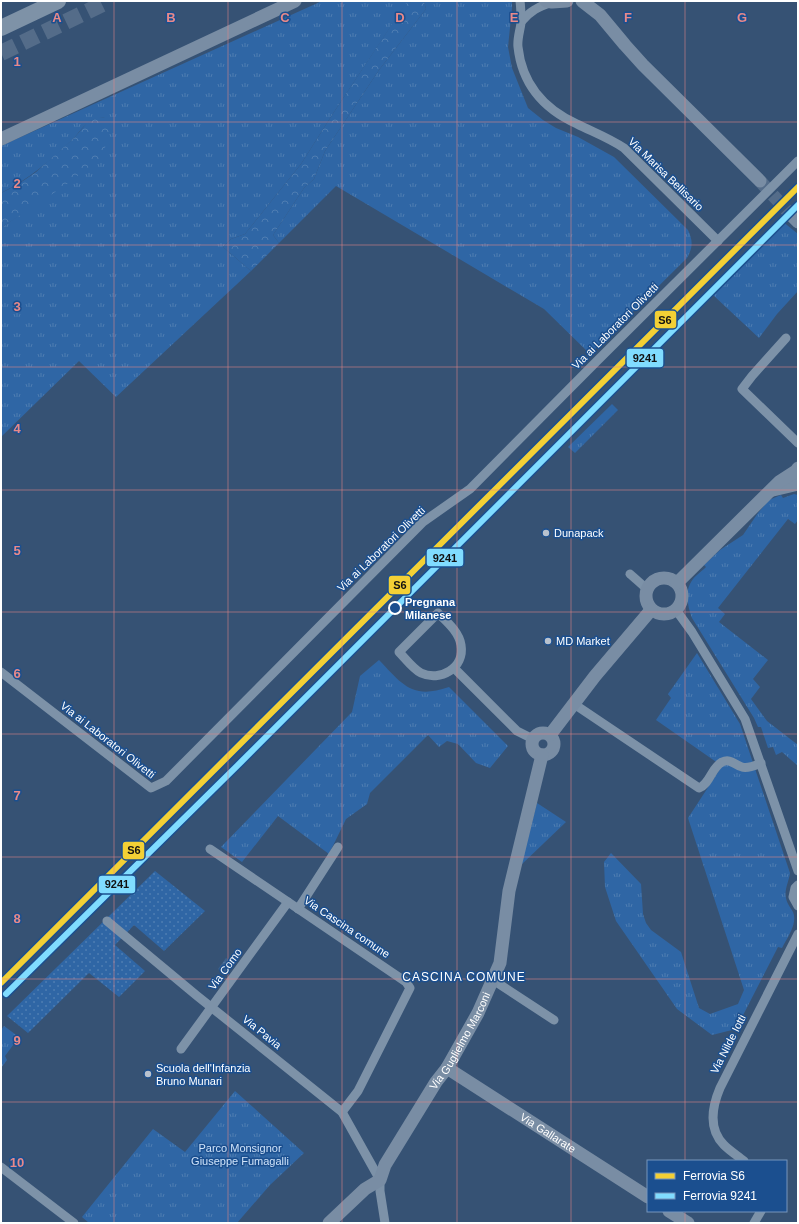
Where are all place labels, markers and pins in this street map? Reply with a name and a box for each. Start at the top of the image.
place label: Dunapack [554,527,604,539]
marker: Dunapack [541,528,551,538]
place label: Pregnana Milanese [405,596,456,621]
marker: Pregnana Milanese [388,601,402,615]
place label: MD Market [556,635,610,647]
marker: MD Market [543,636,553,646]
place label: Scuola dell'Infanzia Bruno Munari [156,1062,251,1087]
marker: Scuola dell'Infanzia Bruno Munari [143,1069,153,1079]

